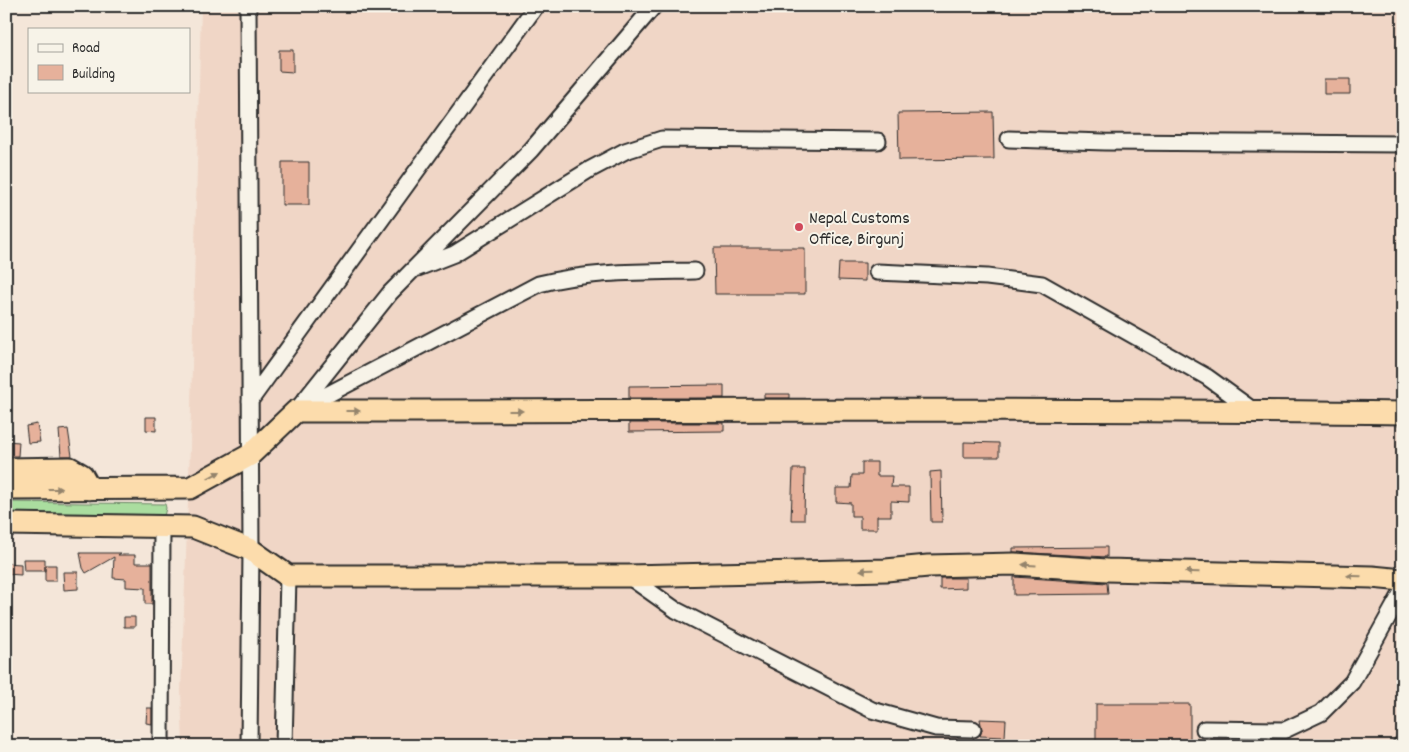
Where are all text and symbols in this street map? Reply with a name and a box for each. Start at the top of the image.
legend [28,28,190,92]
text: Road [72,38,100,60]
text: Building [72,64,115,86]
place label: Nepal Customs Office, Birgunj [809,207,910,253]
marker: Nepal Customs Office, Birgunj [793,221,805,233]
one-way arrow [346,407,362,415]
one-way arrow [508,407,524,415]
one-way arrow [207,471,221,479]
one-way arrow [47,485,63,493]
one-way arrow [1021,561,1037,569]
one-way arrow [859,566,875,574]
one-way arrow [1183,567,1199,575]
one-way arrow [1346,572,1362,580]

